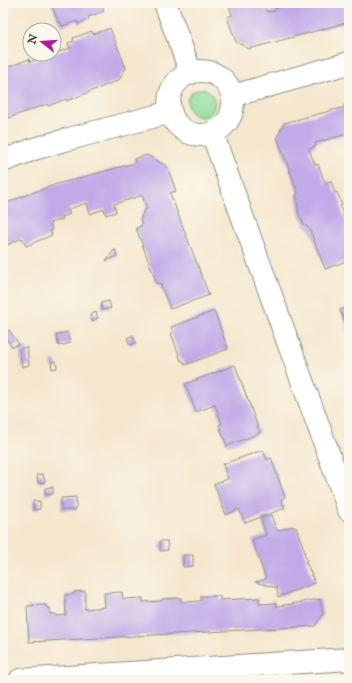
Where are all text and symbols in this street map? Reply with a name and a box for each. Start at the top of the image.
north arrow [22,22,62,62]
text: N [25,32,42,47]

